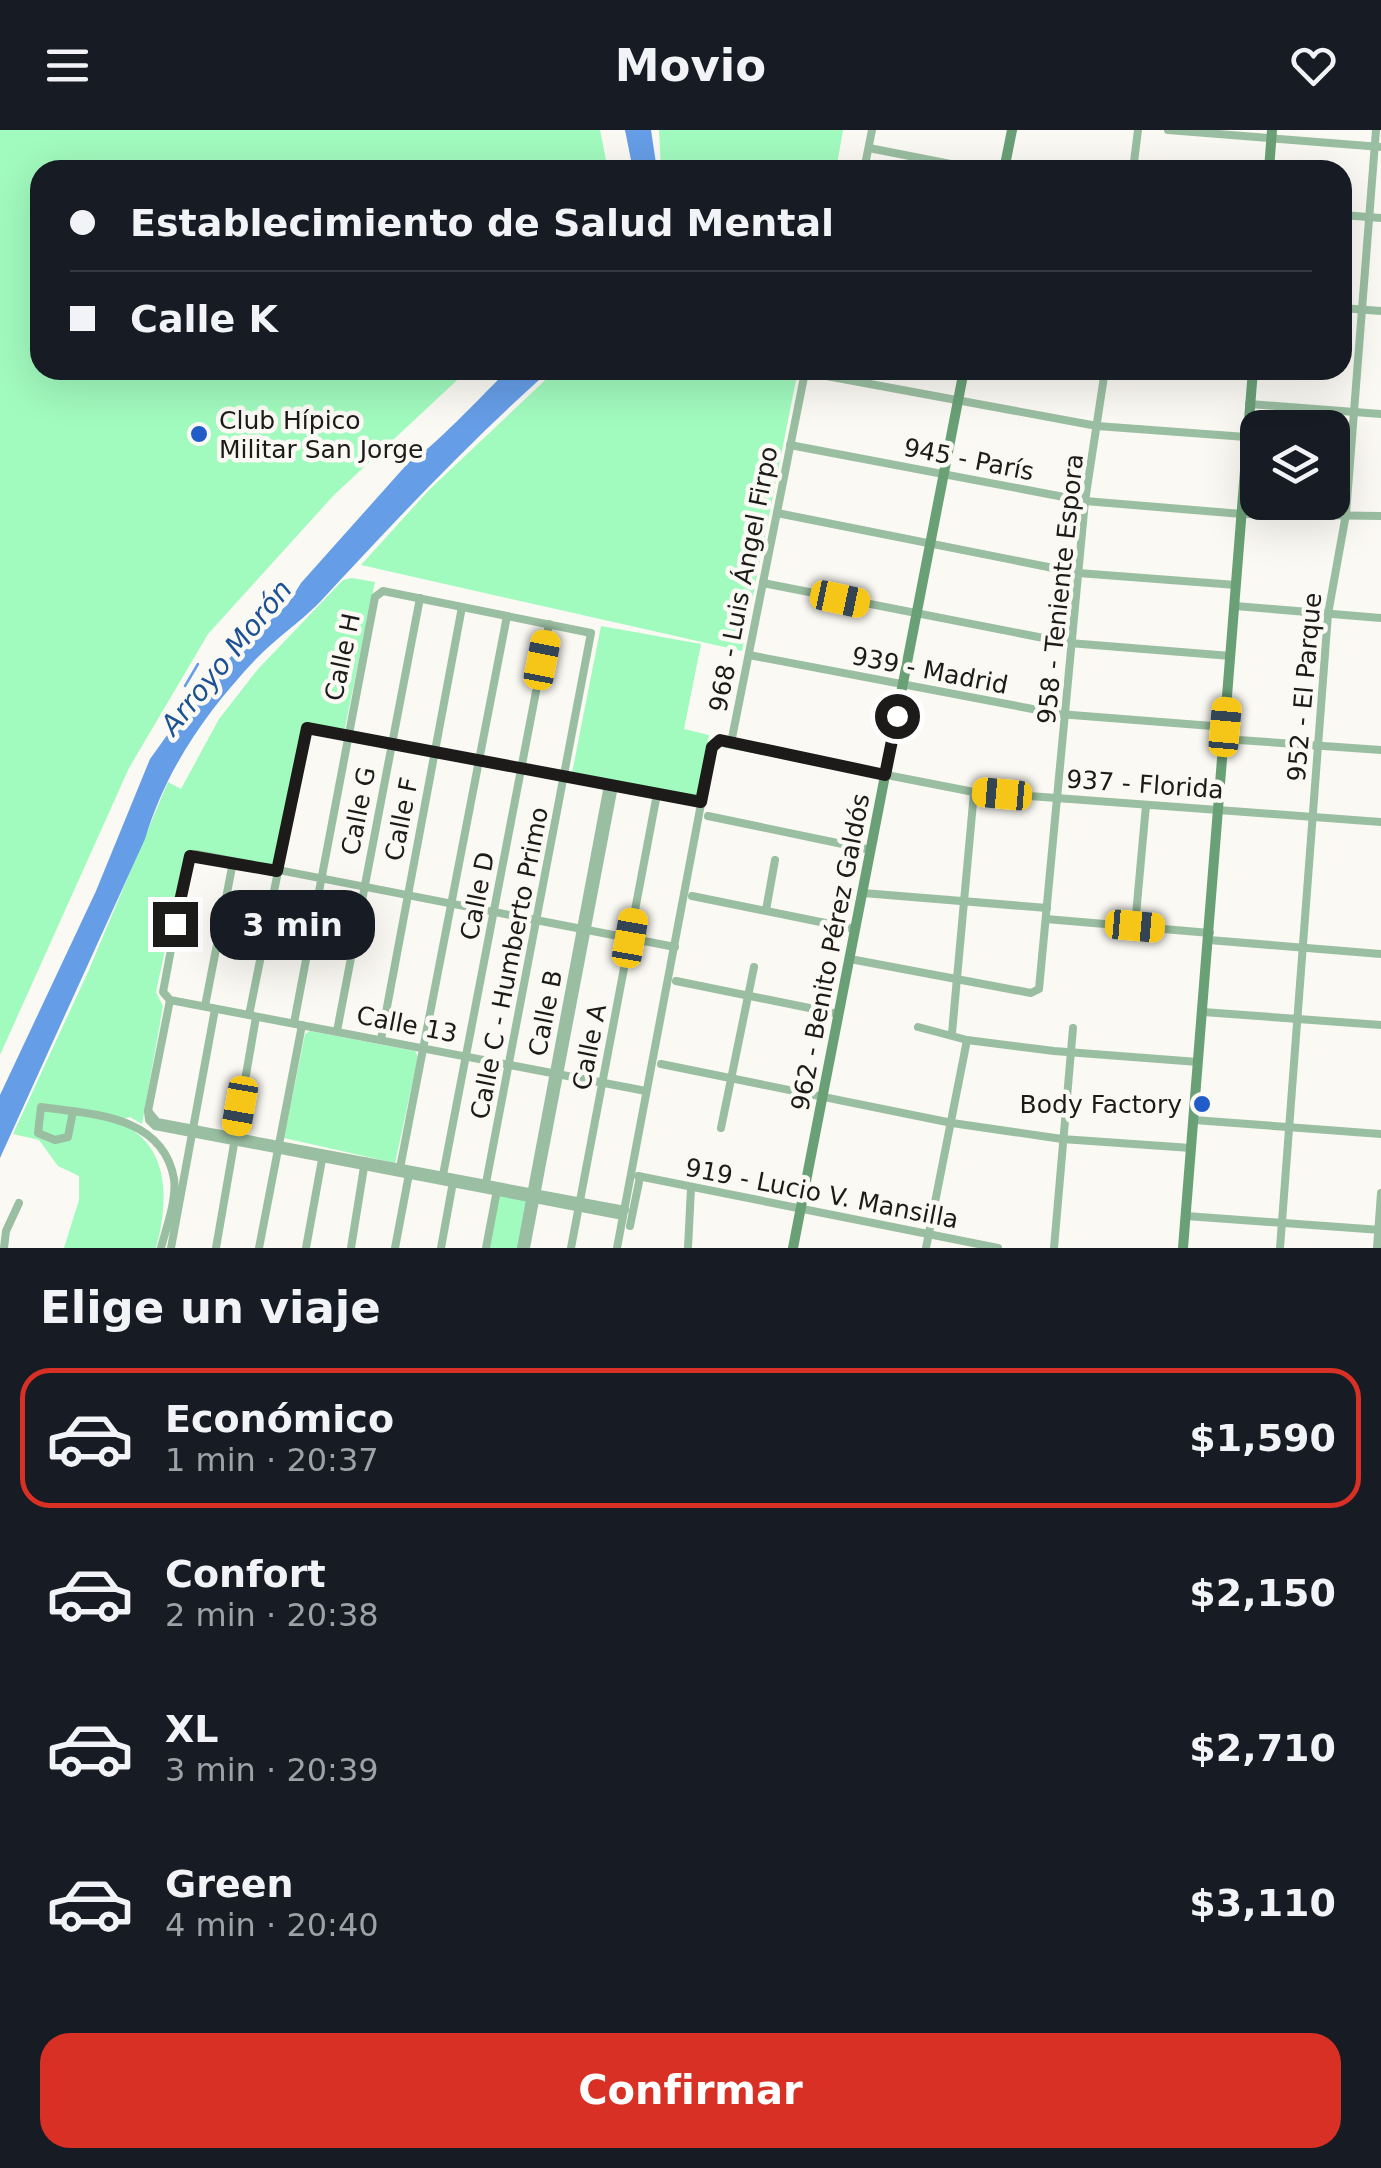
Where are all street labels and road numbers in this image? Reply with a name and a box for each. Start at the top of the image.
street label: 945 - París [901,433,1037,486]
street label: 968 - Luis Ángel Firpo [704,444,783,714]
street label: 958 - Teniente Espora [1032,452,1089,726]
street label: 952 - El Parque [1282,591,1327,783]
street label: Calle H [319,611,366,704]
street label: 939 - Madrid [849,641,1010,700]
street label: Calle G [336,764,381,858]
street label: 937 - Florida [1065,765,1225,804]
street label: Calle F [379,775,424,863]
street label: 962 - Benito Pérez Galdós [785,791,875,1113]
street label: Calle C - Humberto Primo [465,805,554,1122]
street label: Calle D [455,850,500,943]
street label: Calle B [523,968,568,1059]
street label: Calle 13 [354,1001,460,1048]
street label: Calle A [567,1002,612,1093]
street label: 919 - Lucio V. Mansilla [683,1153,961,1234]

